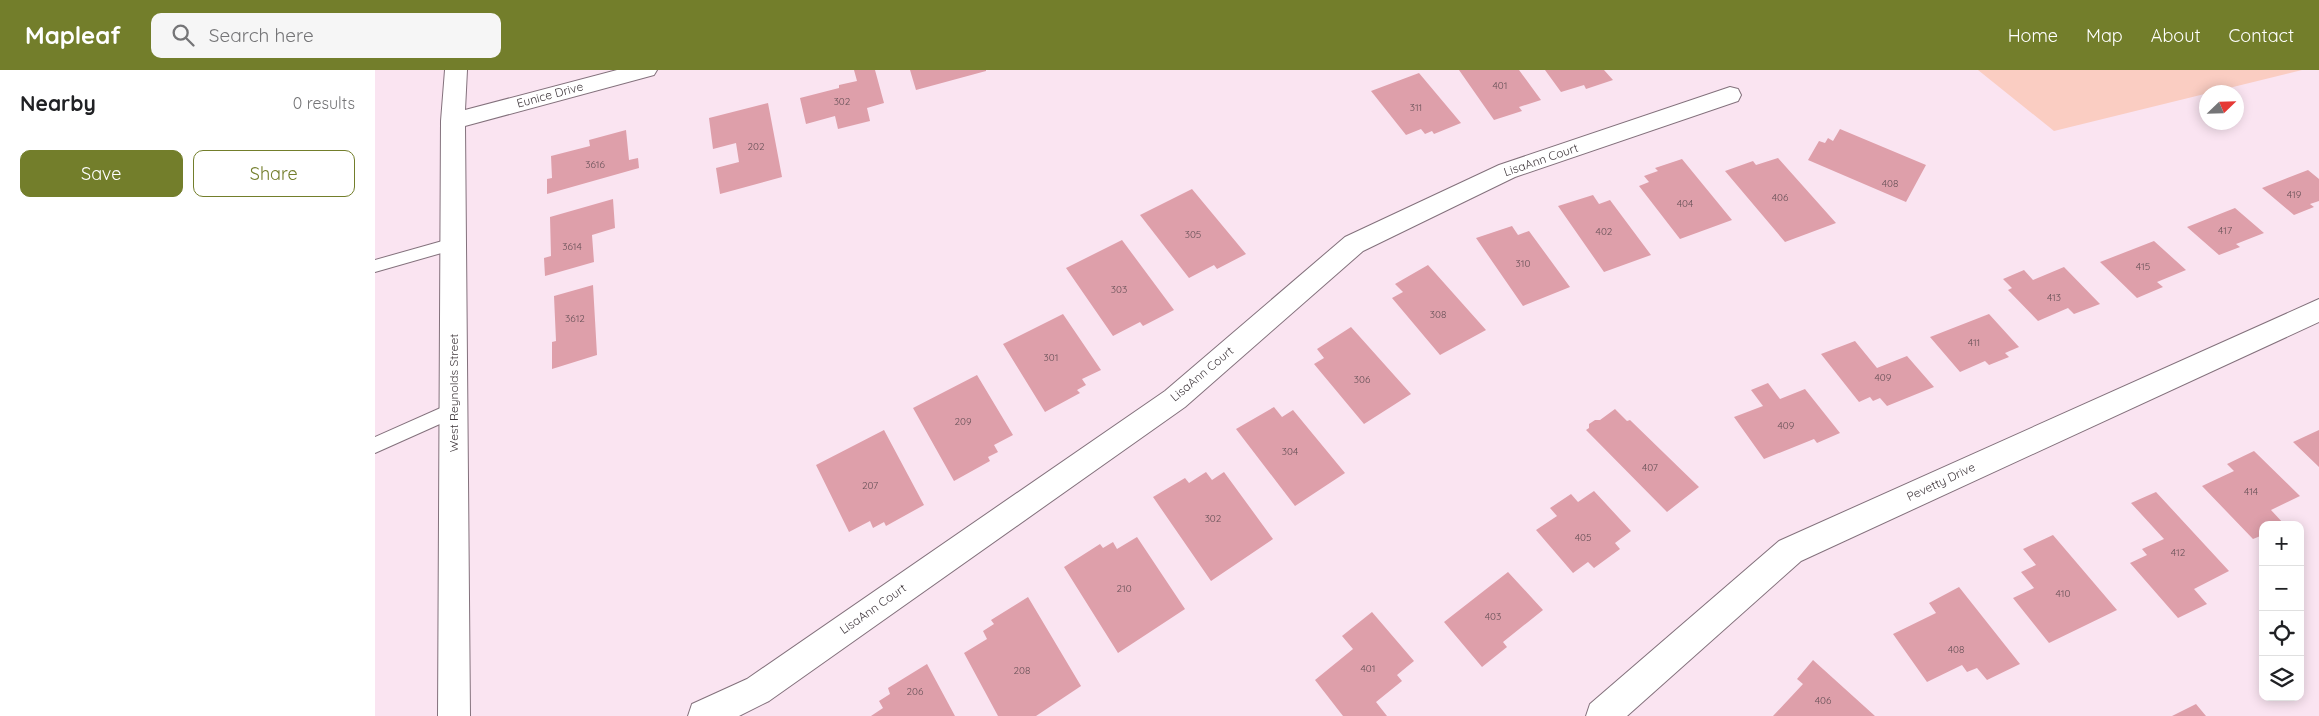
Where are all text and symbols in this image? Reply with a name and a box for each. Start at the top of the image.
search box [151,13,501,58]
text: Mapleaf [25,20,121,50]
icon: search [169,21,197,49]
text: Search here [209,23,314,47]
text: Home [2008,24,2058,47]
text: Map [2086,24,2123,47]
text: About [2151,24,2201,47]
text: Contact [2229,24,2294,47]
street label: Eunice Drive [515,78,585,111]
house number: 401 [1493,79,1507,92]
north arrow [2199,85,2244,130]
text: Nearby [20,90,96,116]
text: 0 results [293,93,355,113]
house number: 302 [834,95,851,108]
house number: 311 [1410,101,1422,114]
house number: 202 [747,140,765,153]
street label: LisaAnn Court [1502,140,1580,179]
button: Save [20,150,183,197]
button: Share [193,150,355,197]
house number: 3616 [585,158,605,171]
house number: 408 [1882,177,1898,190]
house number: 419 [2287,188,2302,201]
house number: 406 [1772,191,1789,204]
house number: 404 [1677,197,1693,210]
house number: 417 [2218,224,2232,237]
house number: 402 [1596,225,1613,238]
house number: 305 [1185,228,1201,241]
house number: 3614 [562,240,582,253]
house number: 310 [1516,257,1530,270]
house number: 415 [2136,260,2150,273]
house number: 303 [1111,283,1127,296]
house number: 413 [2047,291,2061,304]
house number: 308 [1430,308,1446,321]
house number: 3612 [565,312,585,325]
street label: West Reynolds Street [446,334,461,452]
house number: 411 [1968,336,1980,349]
street label: LisaAnn Court [1167,343,1236,404]
house number: 301 [1044,351,1058,364]
house number: 409 [1875,371,1892,384]
house number: 306 [1354,373,1371,386]
house number: 209 [954,415,972,428]
house number: 409 [1778,419,1795,432]
house number: 304 [1282,445,1298,458]
street label: Pevetty Drive [1904,459,1978,504]
house number: 407 [1642,461,1658,474]
house number: 207 [862,479,878,492]
house number: 414 [2244,485,2258,498]
house number: 302 [1205,512,1222,525]
map controls [2259,521,2304,701]
button: + [2259,521,2304,566]
house number: 405 [1575,531,1591,544]
house number: 412 [2171,546,2186,559]
button: − [2259,566,2304,611]
street label: LisaAnn Court [837,580,909,637]
house number: 210 [1116,582,1132,595]
house number: 410 [2056,587,2070,600]
house number: 403 [1485,610,1501,623]
button: locate [2259,611,2304,656]
house number: 408 [1948,643,1964,656]
button: layers [2259,656,2304,701]
house number: 401 [1361,662,1375,675]
house number: 208 [1014,664,1030,677]
house number: 206 [907,685,924,698]
house number: 406 [1815,694,1832,707]

